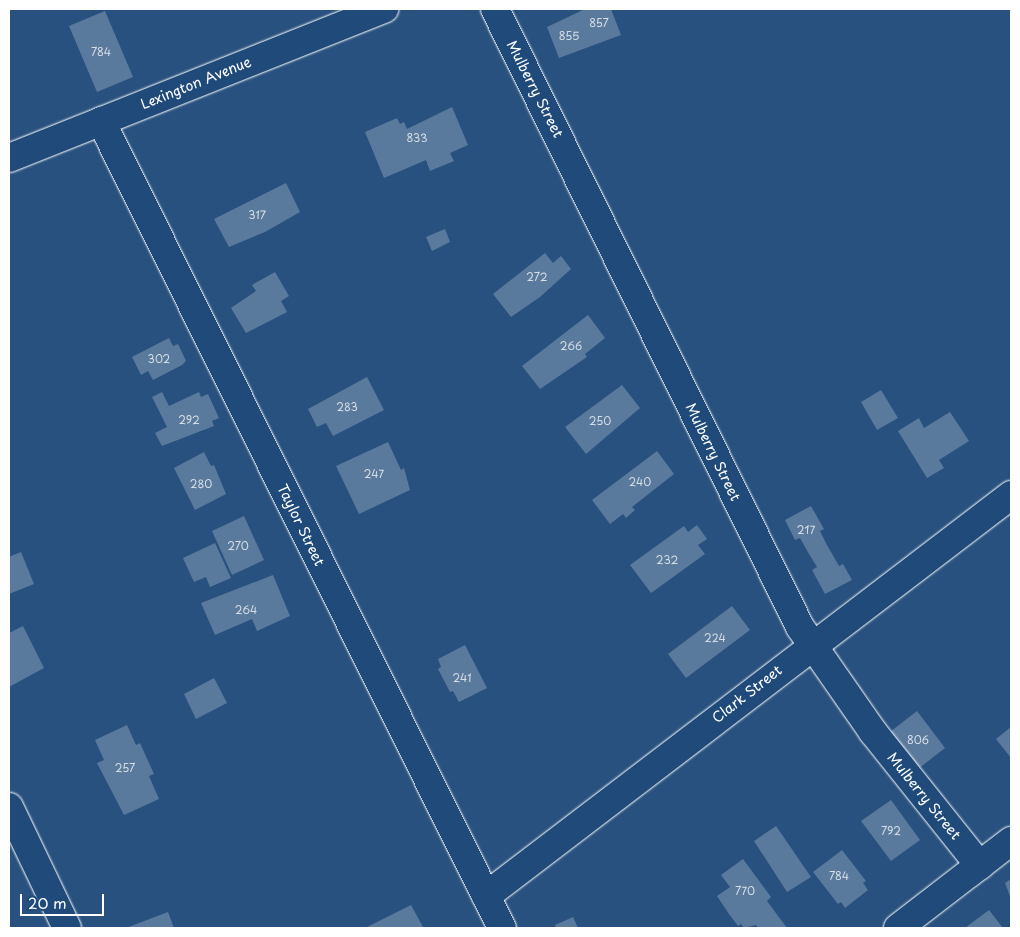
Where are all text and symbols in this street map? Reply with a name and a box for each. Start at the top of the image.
house number: 857 [589,16,609,30]
house number: 855 [559,29,579,43]
street label: Mulberry Street [503,37,567,141]
house number: 784 [91,45,111,59]
street label: Lexington Avenue [139,53,253,113]
house number: 833 [406,131,428,145]
house number: 317 [248,208,266,222]
house number: 272 [526,270,548,284]
house number: 266 [560,339,582,353]
house number: 302 [148,352,170,366]
house number: 283 [336,400,358,414]
street label: Mulberry Street [682,400,744,504]
house number: 292 [178,413,200,427]
house number: 250 [589,414,611,428]
house number: 247 [364,467,384,481]
house number: 240 [629,475,651,489]
house number: 280 [190,477,212,491]
street label: Taylor Street [274,481,328,569]
house number: 217 [797,523,815,537]
house number: 270 [227,539,249,553]
house number: 232 [656,553,678,567]
house number: 264 [235,603,257,617]
house number: 224 [704,631,726,645]
street label: Clark Street [709,662,785,726]
house number: 241 [452,671,472,685]
house number: 806 [907,733,929,747]
street label: Mulberry Street [884,749,964,843]
house number: 257 [115,761,135,775]
house number: 792 [881,824,901,838]
house number: 784 [829,869,849,883]
scale bar [22,884,106,916]
house number: 770 [735,884,755,898]
text: 20 m [28,891,67,914]

